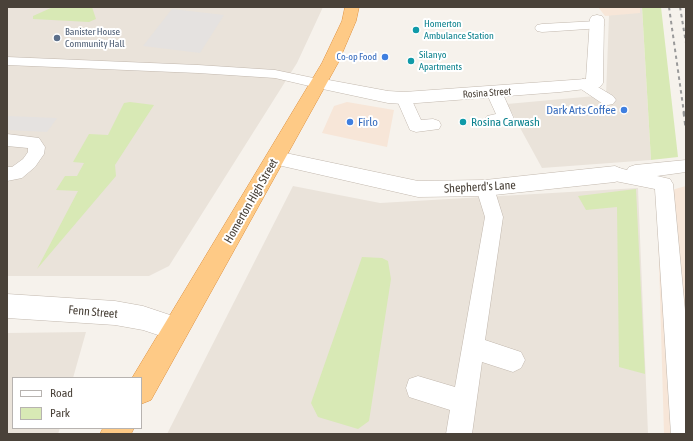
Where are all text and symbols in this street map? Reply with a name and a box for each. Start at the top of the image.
place label: Homerton Ambulance Station [424,18,494,42]
marker: Homerton Ambulance Station [411,25,421,35]
place label: Banister House Community Hall [65,26,125,50]
marker: Banister House Community Hall [52,33,62,43]
place label: Silanyo Apartments [419,49,462,72]
place label: Co-op Food [337,51,377,63]
marker: Co-op Food [380,52,390,62]
marker: Silanyo Apartments [406,56,416,66]
street label: Rosina Street [462,85,512,101]
place label: Dark Arts Coffee [546,103,616,117]
marker: Dark Arts Coffee [619,105,629,115]
place label: Firlo [358,115,378,129]
place label: Rosina Carwash [471,115,540,129]
marker: Firlo [345,117,355,127]
marker: Rosina Carwash [458,117,468,127]
street label: Homerton High Street [221,156,281,246]
street label: Shepherd's Lane [444,178,516,196]
street label: Fenn Street [68,303,118,321]
legend [12,377,142,429]
text: Road [50,386,73,400]
text: Park [50,406,70,420]

